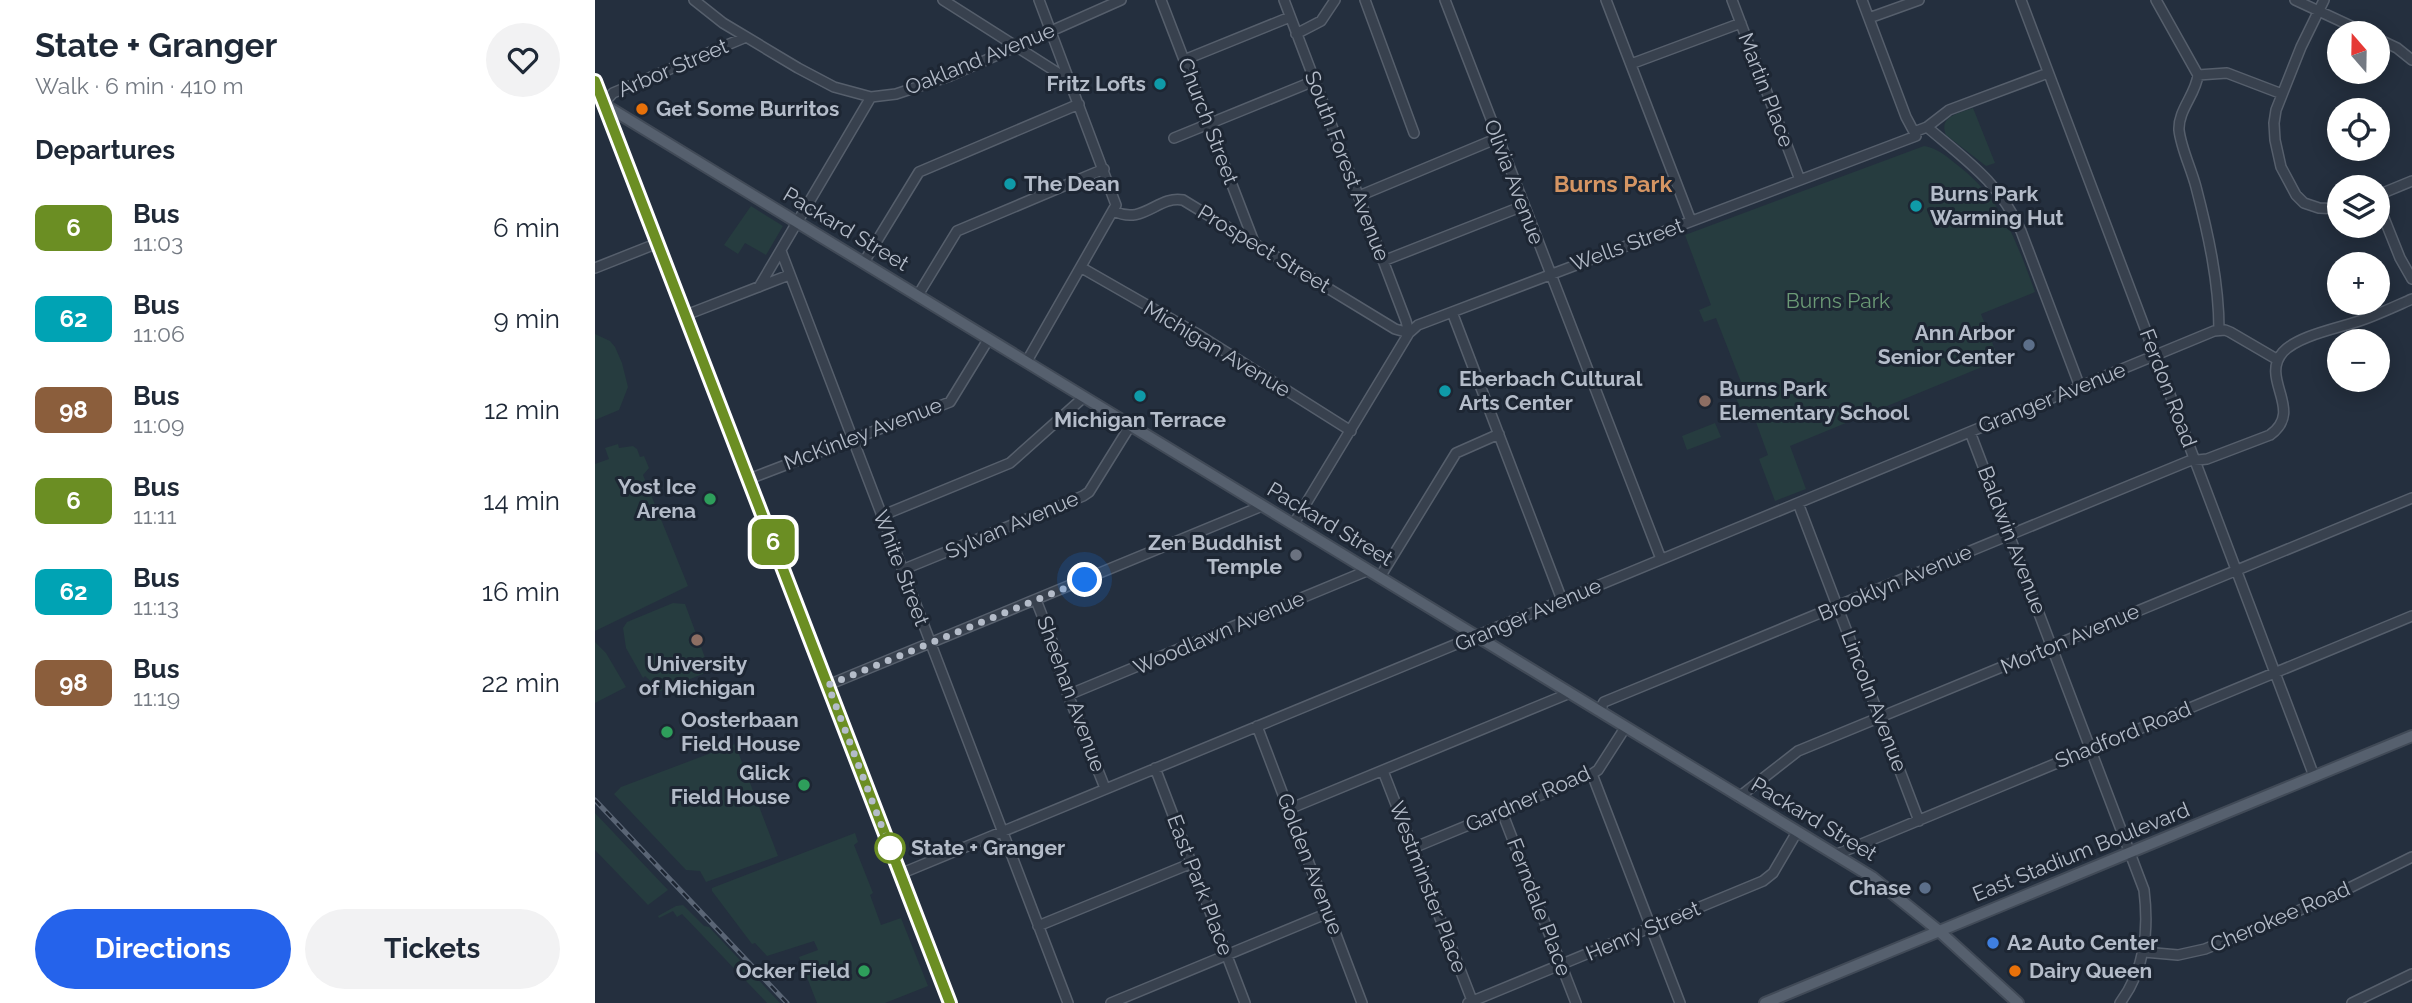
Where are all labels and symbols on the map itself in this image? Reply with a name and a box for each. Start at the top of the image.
street label: Oakland Avenue [901,17,1058,100]
north arrow [2327,21,2391,84]
street label: Martin Place [1733,29,1800,150]
street label: Arbor Street [614,33,732,102]
street label: Church Street [1173,54,1244,188]
street label: South Forest Avenue [1300,67,1395,264]
place label: Fritz Lofts [1047,71,1146,96]
marker: Fritz Lofts [1152,76,1168,92]
place label: Get Some Burritos [656,96,839,121]
marker: Get Some Burritos [634,101,650,117]
street label: Olivia Avenue [1479,116,1550,248]
district label: Burns Park [1554,170,1672,197]
place label: The Dean [1024,171,1120,196]
marker: The Dean [1002,176,1018,192]
street label: Packard Street [779,181,914,276]
place label: Burns Park Warming Hut [1930,181,2064,230]
marker: Burns Park Warming Hut [1908,198,1924,214]
street label: Prospect Street [1193,199,1335,298]
street label: Wells Street [1567,213,1687,276]
park label: Burns Park [1786,288,1890,313]
street label: Michigan Avenue [1140,295,1295,402]
place label: Ann Arbor Senior Center [1878,320,2015,369]
street label: Ferdon Road [2134,325,2202,450]
marker: Ann Arbor Senior Center [2021,337,2037,353]
street label: Granger Avenue [1975,357,2129,438]
place label: Eberbach Cultural Arts Center [1459,366,1643,415]
place label: Burns Park Elementary School [1719,376,1910,425]
marker: Eberbach Cultural Arts Center [1437,383,1453,399]
marker: Michigan Terrace [1132,388,1148,404]
street label: McKinley Avenue [780,392,945,475]
marker: Burns Park Elementary School [1697,393,1713,409]
place label: Michigan Terrace [1054,407,1226,432]
street label: Baldwin Avenue [1973,462,2052,617]
place label: Yost Ice Arena [618,474,696,523]
street label: Packard Street [1263,476,1398,571]
street label: Sylvan Avenue [942,485,1082,564]
marker: Yost Ice Arena [702,491,718,507]
street label: White Street [868,507,935,629]
line badge: 6 [750,519,796,565]
place label: Zen Buddhist Temple [1148,530,1282,579]
street label: Brooklyn Avenue [1814,539,1975,626]
marker: Zen Buddhist Temple [1288,547,1304,563]
your location [1067,562,1102,597]
street label: Granger Avenue [1451,572,1605,657]
street label: Woodlawn Avenue [1130,585,1308,680]
street label: Morton Avenue [1997,598,2143,679]
street label: Sheehan Avenue [1032,613,1111,775]
street label: Lincoln Avenue [1836,627,1913,775]
marker: University of Michigan [689,632,705,648]
place label: University of Michigan [639,651,755,700]
street label: Shadford Road [2051,696,2194,773]
place label: Oosterbaan Field House [681,707,801,756]
marker: Oosterbaan Field House [659,724,675,740]
place label: Glick Field House [671,760,790,809]
street label: Gardner Road [1462,760,1594,837]
street label: Packard Street [1747,771,1882,866]
marker: Glick Field House [796,777,812,793]
street label: Golden Avenue [1272,790,1349,938]
street label: East Stadium Boulevard [1969,797,2193,907]
street label: Westminster Place [1384,798,1473,976]
street label: East Park Place [1162,811,1239,959]
marker: State + Granger [875,833,905,863]
street label: Ferndale Place [1502,834,1577,979]
place label: State + Granger [911,835,1065,860]
place label: Chase [1849,875,1911,900]
street label: Cherokee Road [2206,876,2353,957]
marker: Chase [1917,880,1933,896]
street label: Henry Street [1582,895,1704,966]
place label: A2 Auto Center [2007,930,2158,955]
marker: A2 Auto Center [1985,935,2001,951]
place label: Ocker Field [736,958,850,983]
place label: Dairy Queen [2029,958,2152,983]
marker: Ocker Field [856,963,872,979]
marker: Dairy Queen [2007,963,2023,979]

